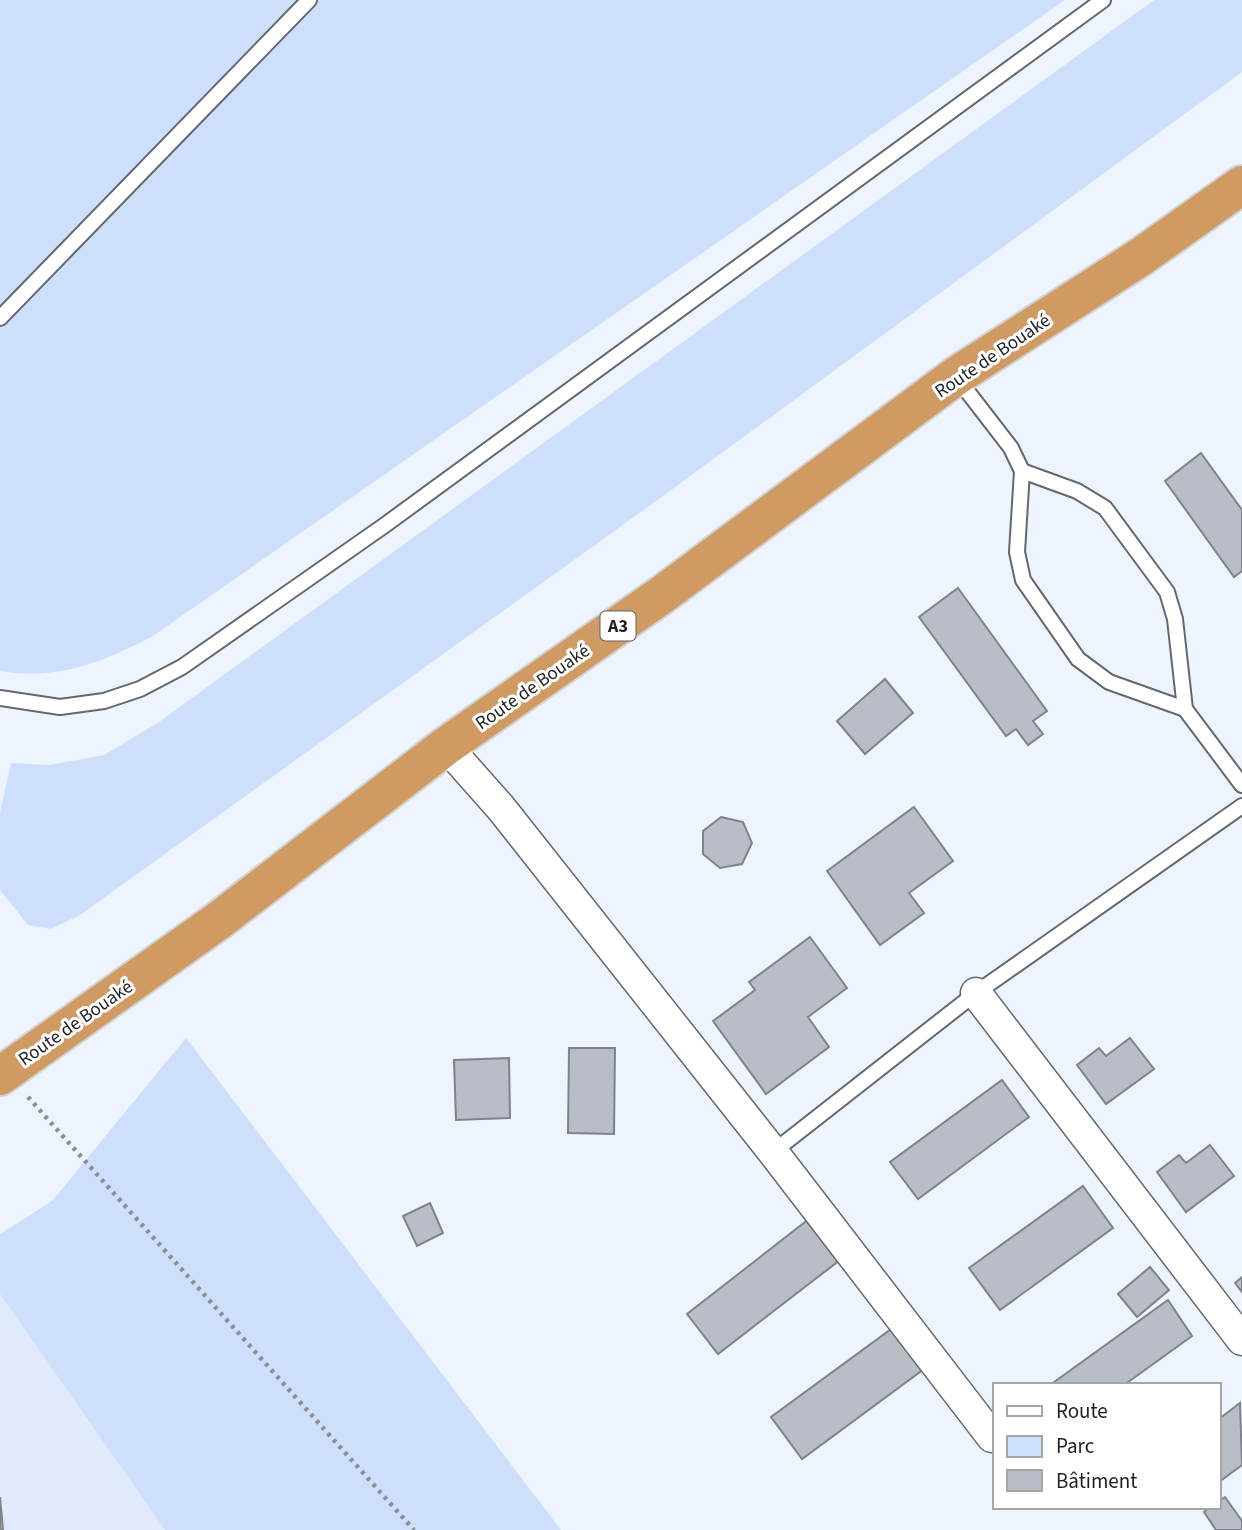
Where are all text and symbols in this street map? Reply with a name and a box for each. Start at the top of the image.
street label: Route de Bouaké [930,308,1056,405]
road number: A3 [600,612,636,640]
street label: Route de Bouaké [470,638,596,737]
street label: Route de Bouaké [13,974,139,1073]
legend [993,1383,1221,1509]
text: Route [1056,1396,1108,1426]
text: Parc [1056,1431,1095,1461]
text: Bâtiment [1056,1466,1137,1496]

